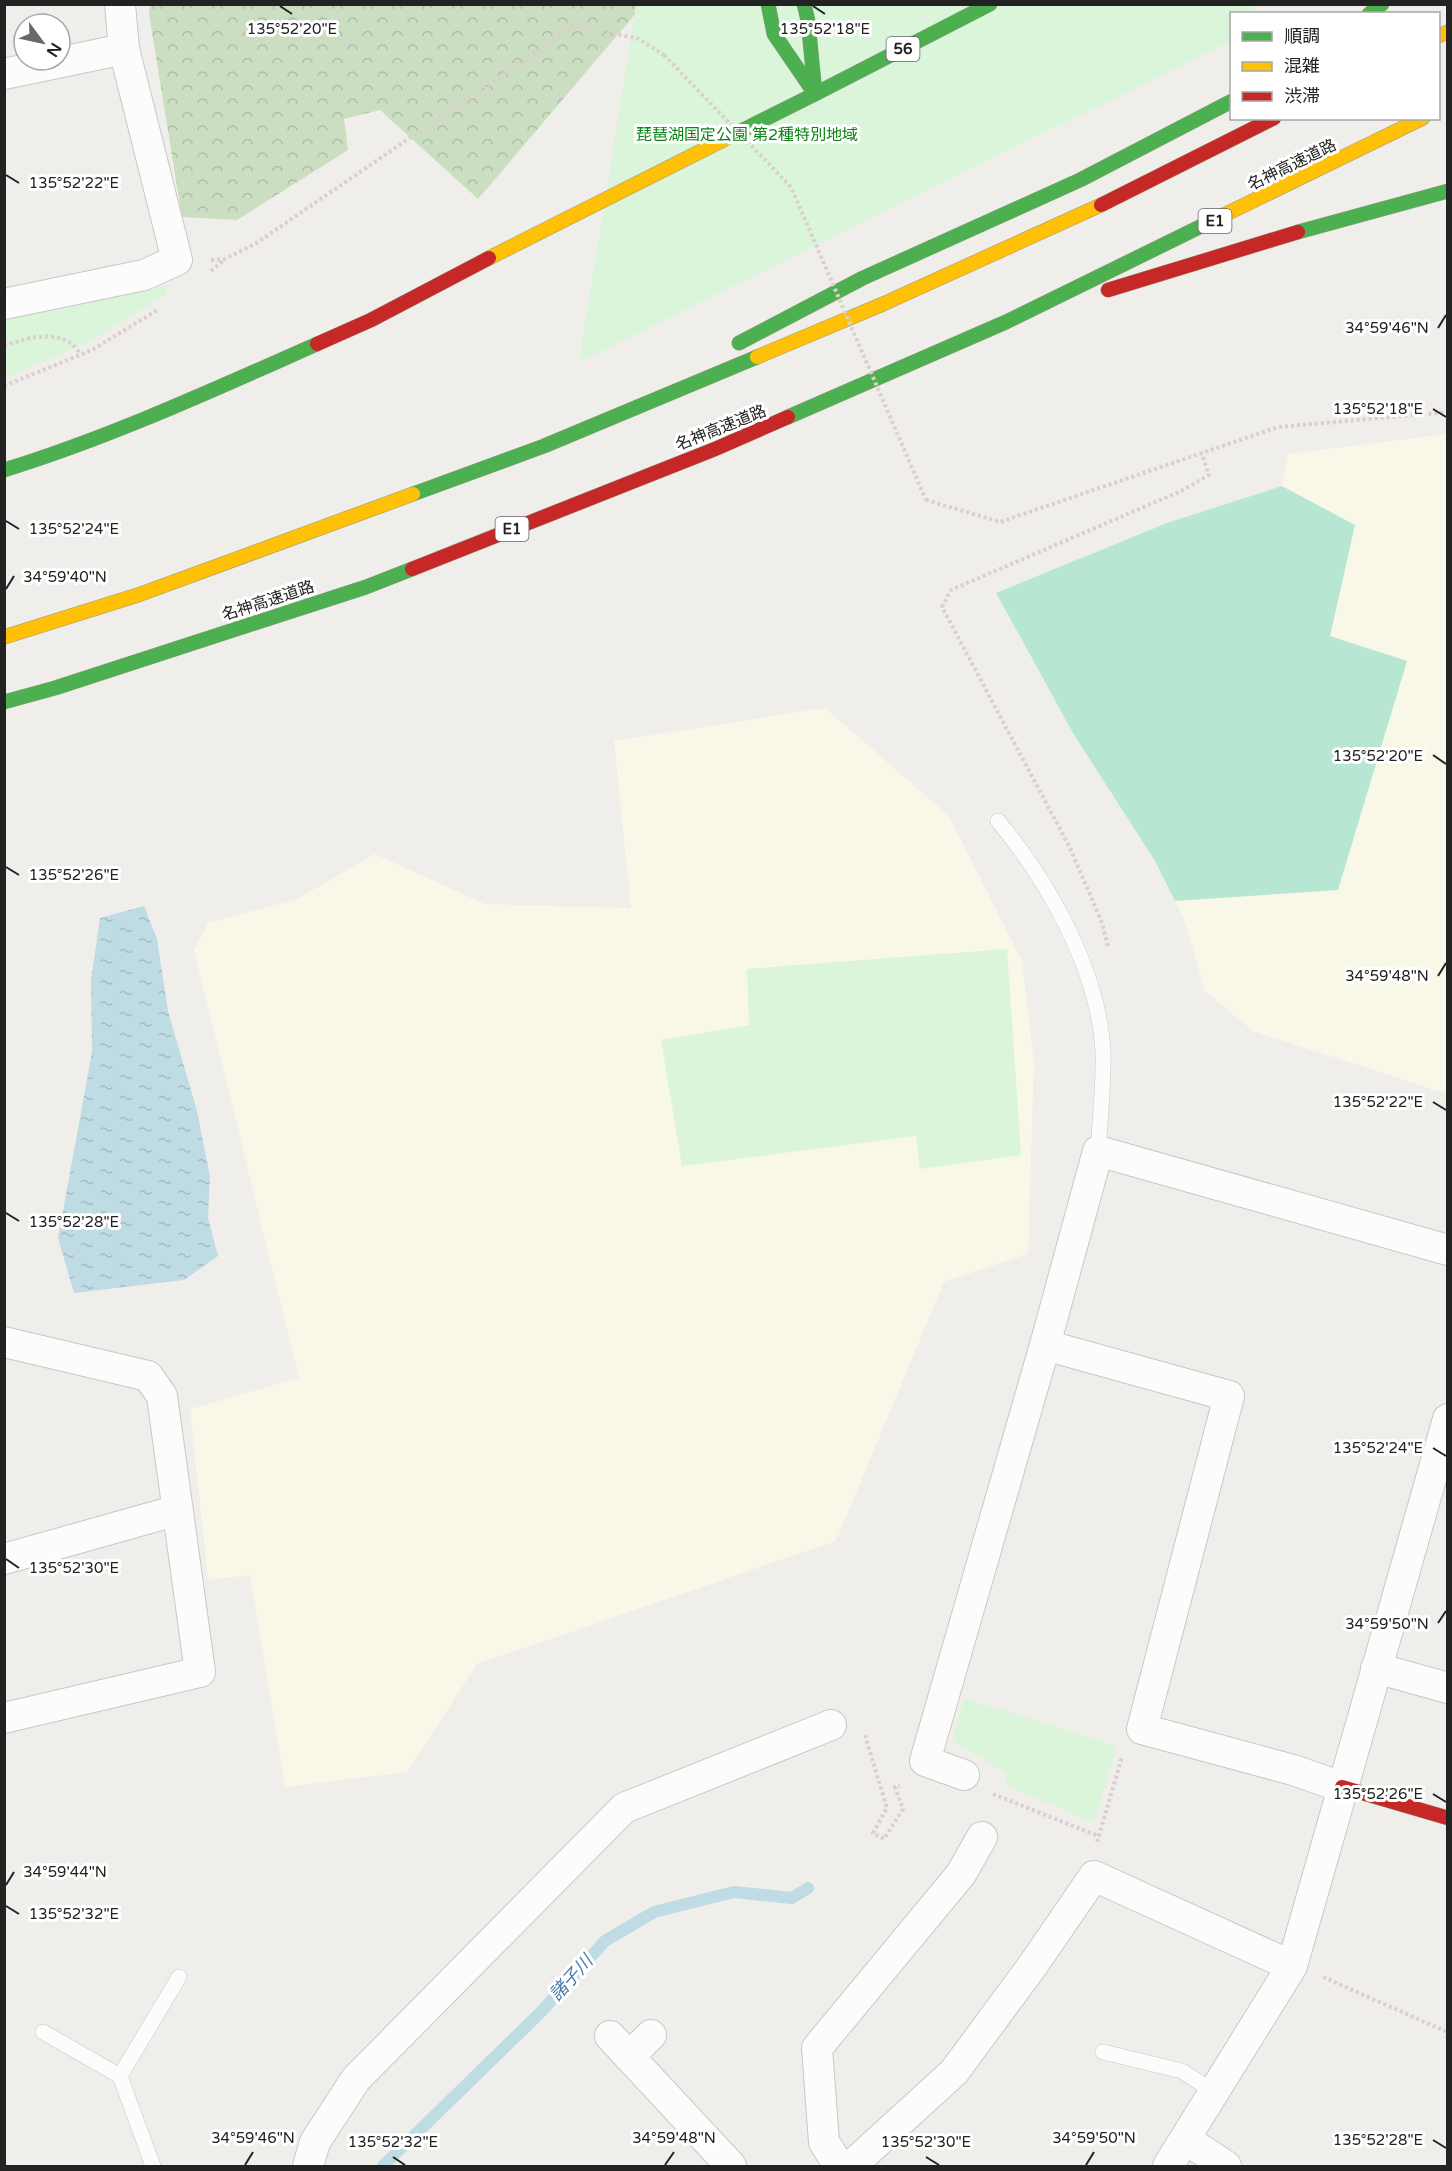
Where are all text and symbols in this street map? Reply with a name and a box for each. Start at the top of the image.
north arrow [12,12,72,72]
legend [1230,12,1440,120]
text: 135°52'20"E [247,20,337,38]
text: 135°52'18"E [780,20,870,38]
text: 順調 [1284,25,1320,47]
road number: 56 [886,37,920,61]
text: N [42,39,66,60]
text: 混雑 [1284,55,1320,77]
text: 渋滞 [1284,85,1320,107]
park label: 琵琶湖国定公園 第2種特別地域 [636,125,858,145]
street label: 名神高速道路 [1244,135,1340,195]
text: 135°52'22"E [29,174,119,192]
road number: E1 [1198,209,1232,233]
text: 34°59'46"N [1345,319,1429,337]
text: 135°52'18"E [1333,400,1423,418]
street label: 名神高速道路 [673,401,769,455]
road number: E1 [496,517,528,541]
text: 135°52'24"E [29,520,119,538]
text: 34°59'40"N [23,568,107,586]
street label: 名神高速道路 [219,577,317,625]
text: 135°52'20"E [1333,747,1423,765]
text: 135°52'26"E [29,866,119,884]
text: 34°59'48"N [1345,967,1429,985]
text: 135°52'22"E [1333,1093,1423,1111]
text: 135°52'28"E [29,1213,119,1231]
text: 135°52'24"E [1333,1439,1423,1457]
text: 135°52'30"E [29,1559,119,1577]
text: 34°59'50"N [1345,1615,1429,1633]
text: 135°52'26"E [1333,1785,1423,1803]
text: 34°59'44"N [23,1863,107,1881]
text: 135°52'32"E [29,1905,119,1923]
water label: 諸子川 [545,1949,599,2005]
text: 34°59'46"N [211,2129,295,2147]
text: 34°59'48"N [632,2129,716,2147]
text: 34°59'50"N [1052,2129,1136,2147]
text: 135°52'28"E [1333,2131,1423,2149]
text: 135°52'32"E [348,2133,438,2151]
text: 135°52'30"E [881,2133,971,2151]

